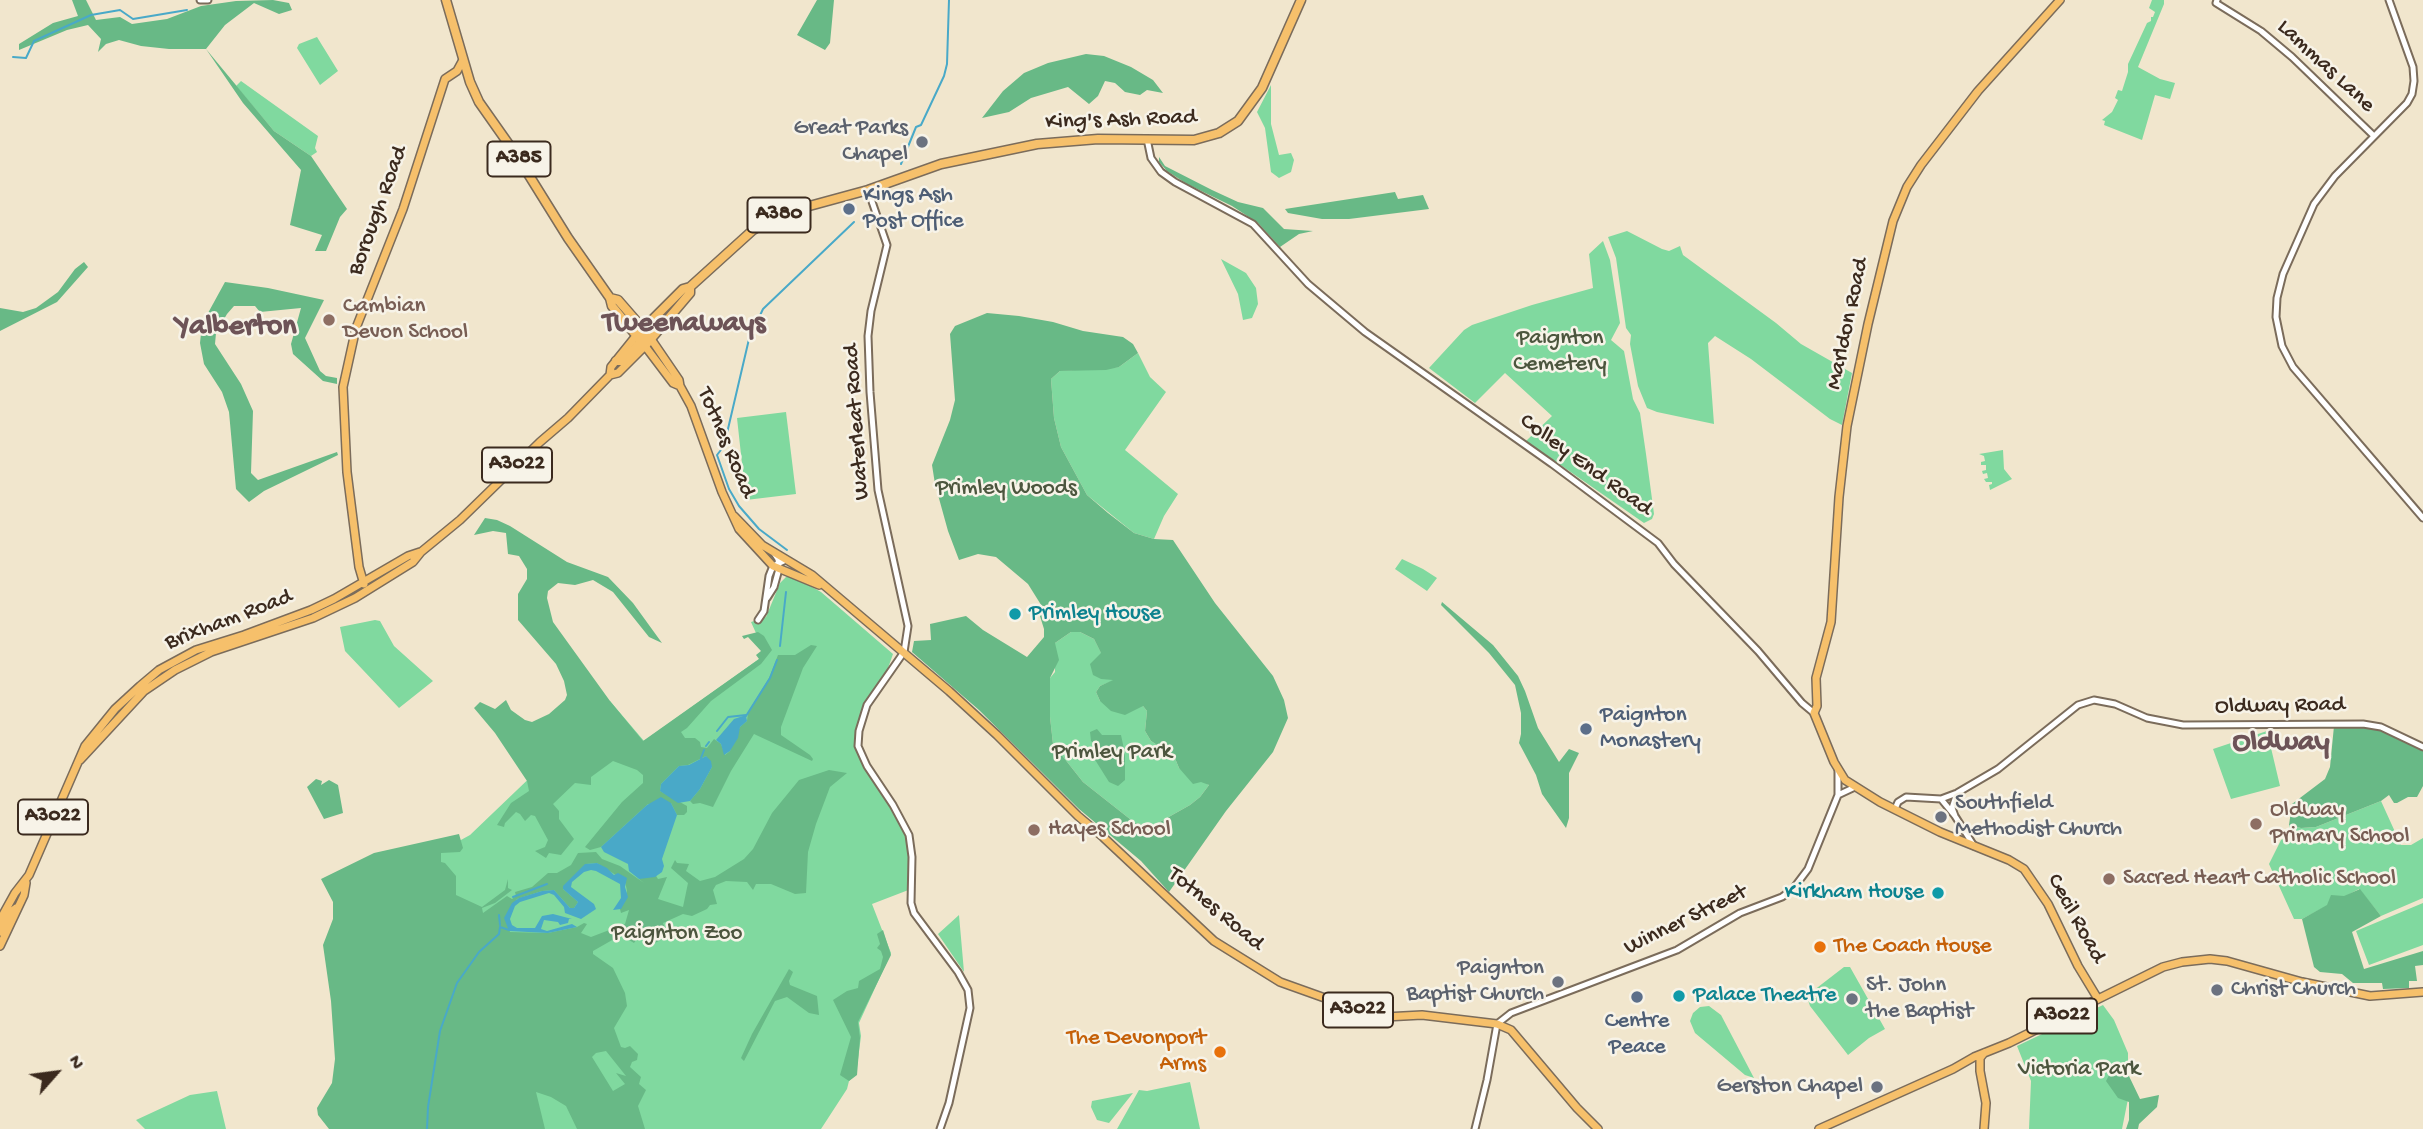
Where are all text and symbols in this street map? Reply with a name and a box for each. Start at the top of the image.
street label: Lammas Lane [2270,14,2380,120]
street label: King's Ash Road [1045,105,1197,137]
place label: Great Parks Chapel [794,115,908,169]
marker: Great Parks Chapel [914,134,930,150]
road number: A385 [488,142,550,176]
street label: Borough Road [343,143,415,279]
place label: Kings Ash Post Office [863,182,964,236]
road number: A380 [748,198,810,232]
marker: Kings Ash Post Office [841,201,857,217]
street label: Marldon Road [1822,256,1876,392]
place label: Cambian Devon School [343,293,468,347]
district label: Tweenaways [603,307,765,343]
district label: Yalberton [175,310,297,346]
marker: Cambian Devon School [321,312,337,328]
park label: Paignton Cemetery [1513,325,1607,379]
street label: Waterleat Road [839,343,877,501]
street label: Totnes Road [689,384,761,502]
street label: Colley End Road [1513,409,1657,523]
road number: A3022 [482,448,552,482]
park label: Primley Woods [935,475,1077,503]
street label: Brixham Road [161,584,297,658]
place label: Primley House [1029,600,1161,628]
marker: Primley House [1007,606,1023,622]
street label: Oldway Road [2215,692,2345,722]
place label: Paignton Monastery [1600,702,1701,756]
marker: Paignton Monastery [1578,721,1594,737]
district label: Oldway [2233,726,2329,762]
park label: Primley Park [1052,739,1172,767]
place label: Southfield Methodist Church [1955,790,2122,844]
place label: Oldway Primary School [2270,797,2410,851]
road number: A3022 [18,800,88,834]
marker: Southfield Methodist Church [1933,809,1949,825]
place label: Hayes School [1048,816,1171,844]
marker: Oldway Primary School [2248,816,2264,832]
marker: Hayes School [1026,822,1042,838]
street label: Totnes Road [1161,862,1269,958]
place label: Sacred Heart Catholic School [2123,865,2396,893]
street label: Cecil Road [2039,870,2111,968]
marker: Sacred Heart Catholic School [2101,871,2117,887]
street label: Winner Street [1620,879,1752,963]
place label: Kirkham House [1785,879,1924,907]
marker: Kirkham House [1930,885,1946,901]
park label: Paignton Zoo [612,920,742,948]
place label: The Coach House [1834,933,1992,961]
marker: The Coach House [1812,939,1828,955]
place label: Paignton Baptist Church [1407,955,1544,1009]
place label: St. John the Baptist [1866,972,1973,1026]
marker: Paignton Baptist Church [1550,974,1566,990]
place label: Christ Church [2231,976,2356,1004]
place label: Palace Theatre [1693,982,1837,1010]
marker: Christ Church [2209,982,2225,998]
marker: Palace Theatre [1671,988,1687,1004]
marker: Centre Peace [1629,989,1645,1005]
marker: St. John the Baptist [1844,991,1860,1007]
road number: A3022 [1323,992,1393,1028]
road number: A3022 [2027,998,2097,1034]
place label: Centre Peace [1605,1008,1669,1062]
place label: The Devonport Arms [1067,1025,1206,1079]
north arrow [21,1038,91,1108]
marker: The Devonport Arms [1212,1044,1228,1060]
text: N [62,1052,88,1074]
park label: Victoria Park [2018,1056,2140,1084]
place label: Gerston Chapel [1716,1073,1863,1101]
marker: Gerston Chapel [1869,1079,1885,1095]

